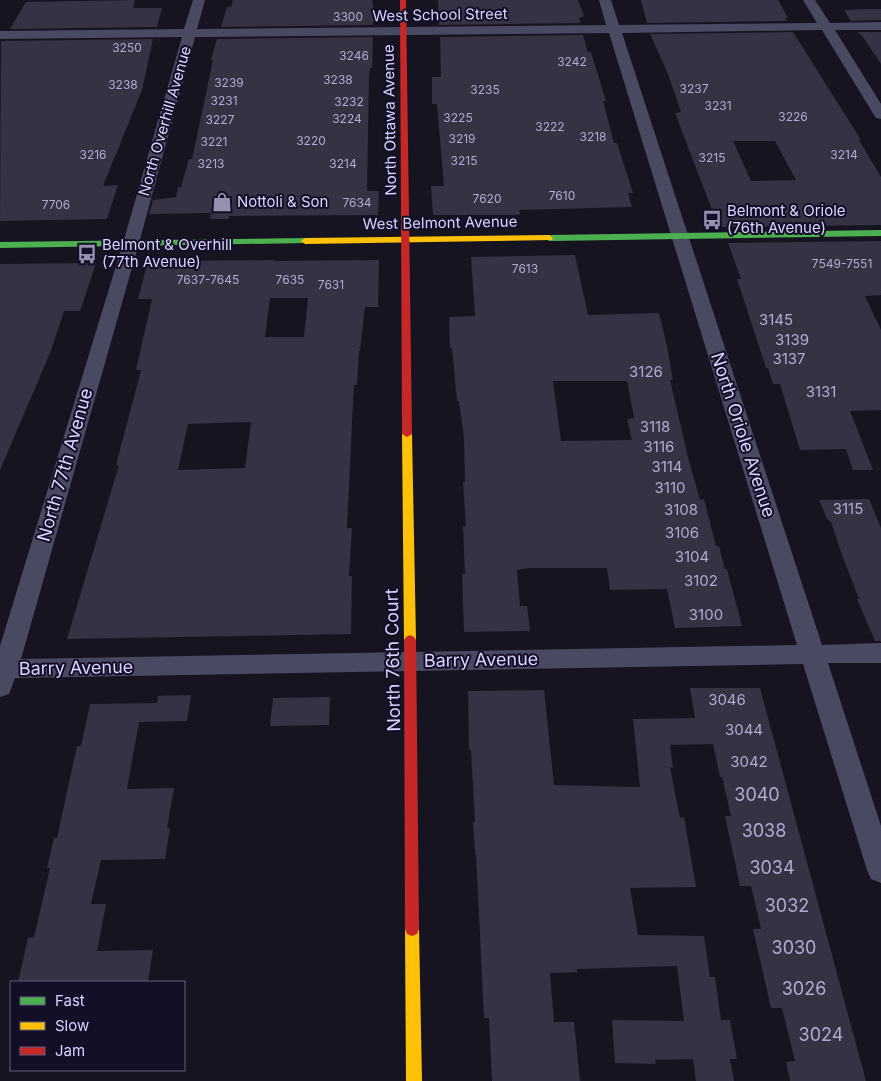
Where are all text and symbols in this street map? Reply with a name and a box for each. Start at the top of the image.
street label: West School Street [372,4,508,25]
house number: 3300 [333,9,363,24]
house number: 3250 [112,40,142,55]
street label: North Overhill Avenue [134,44,195,198]
street label: North Ottawa Avenue [379,44,400,196]
house number: 3246 [339,48,369,63]
house number: 3242 [557,54,587,69]
house number: 3238 [323,72,353,87]
house number: 3239 [214,75,244,90]
house number: 3238 [108,77,138,92]
house number: 3237 [680,81,709,96]
house number: 3235 [470,82,500,97]
house number: 3231 [210,93,238,108]
house number: 3232 [334,94,364,109]
house number: 3231 [704,98,732,113]
house number: 3226 [778,109,808,124]
house number: 3225 [443,110,473,125]
house number: 3224 [332,111,362,126]
house number: 3227 [206,112,235,127]
house number: 3222 [535,119,565,134]
house number: 3218 [579,129,607,144]
house number: 3219 [448,131,476,146]
house number: 3220 [296,133,326,148]
house number: 3221 [201,134,227,149]
house number: 3216 [79,147,107,162]
house number: 3214 [830,147,858,162]
house number: 3215 [699,150,725,165]
house number: 3215 [451,153,477,168]
house number: 3213 [197,156,225,171]
house number: 3214 [329,156,357,171]
house number: 7610 [549,188,575,203]
shop icon: Nottoli & Son [211,191,233,213]
house number: 7620 [473,191,501,206]
place label: Nottoli & Son [237,192,328,211]
house number: 7634 [342,195,372,210]
house number: 7706 [42,197,70,212]
place label: Belmont & Oriole (76th Avenue) [727,201,846,237]
bus stop icon: Belmont & Oriole (76th Avenue) [701,209,723,231]
street label: West Belmont Avenue [362,212,518,233]
place label: Belmont & Overhill (77th Avenue) [102,235,232,271]
bus stop icon: Belmont & Overhill (77th Avenue) [76,243,98,265]
house number: 7549-7551 [812,256,872,271]
house number: 7613 [512,261,538,276]
house number: 7637-7645 [177,272,239,287]
house number: 7635 [276,272,304,287]
house number: 7631 [318,277,344,292]
house number: 3145 [759,310,793,329]
house number: 3139 [775,330,809,349]
house number: 3137 [772,349,806,368]
street label: North Oriole Avenue [707,350,780,520]
house number: 3126 [629,362,663,381]
house number: 3131 [806,382,836,401]
street label: North 77th Avenue [33,386,96,544]
house number: 3118 [640,417,670,436]
house number: 3116 [644,437,674,456]
house number: 3114 [651,457,683,476]
house number: 3110 [655,478,685,497]
house number: 3115 [833,499,863,518]
house number: 3108 [664,500,698,519]
house number: 3106 [665,523,699,542]
house number: 3104 [675,547,709,566]
house number: 3102 [684,571,718,590]
street label: North 76th Court [381,588,404,732]
house number: 3100 [689,605,723,624]
street label: Barry Avenue [424,648,538,671]
street label: Barry Avenue [19,656,133,679]
house number: 3046 [708,690,746,709]
house number: 3044 [725,720,763,739]
house number: 3042 [730,752,768,771]
house number: 3040 [734,784,780,805]
house number: 3038 [742,820,786,841]
house number: 3034 [749,857,795,878]
house number: 3032 [765,895,809,916]
house number: 3030 [772,937,816,958]
house number: 3026 [782,978,826,999]
legend [10,981,185,1071]
text: Fast [55,991,85,1010]
text: Slow [55,1016,89,1035]
house number: 3024 [799,1024,843,1045]
text: Jam [55,1041,85,1060]

